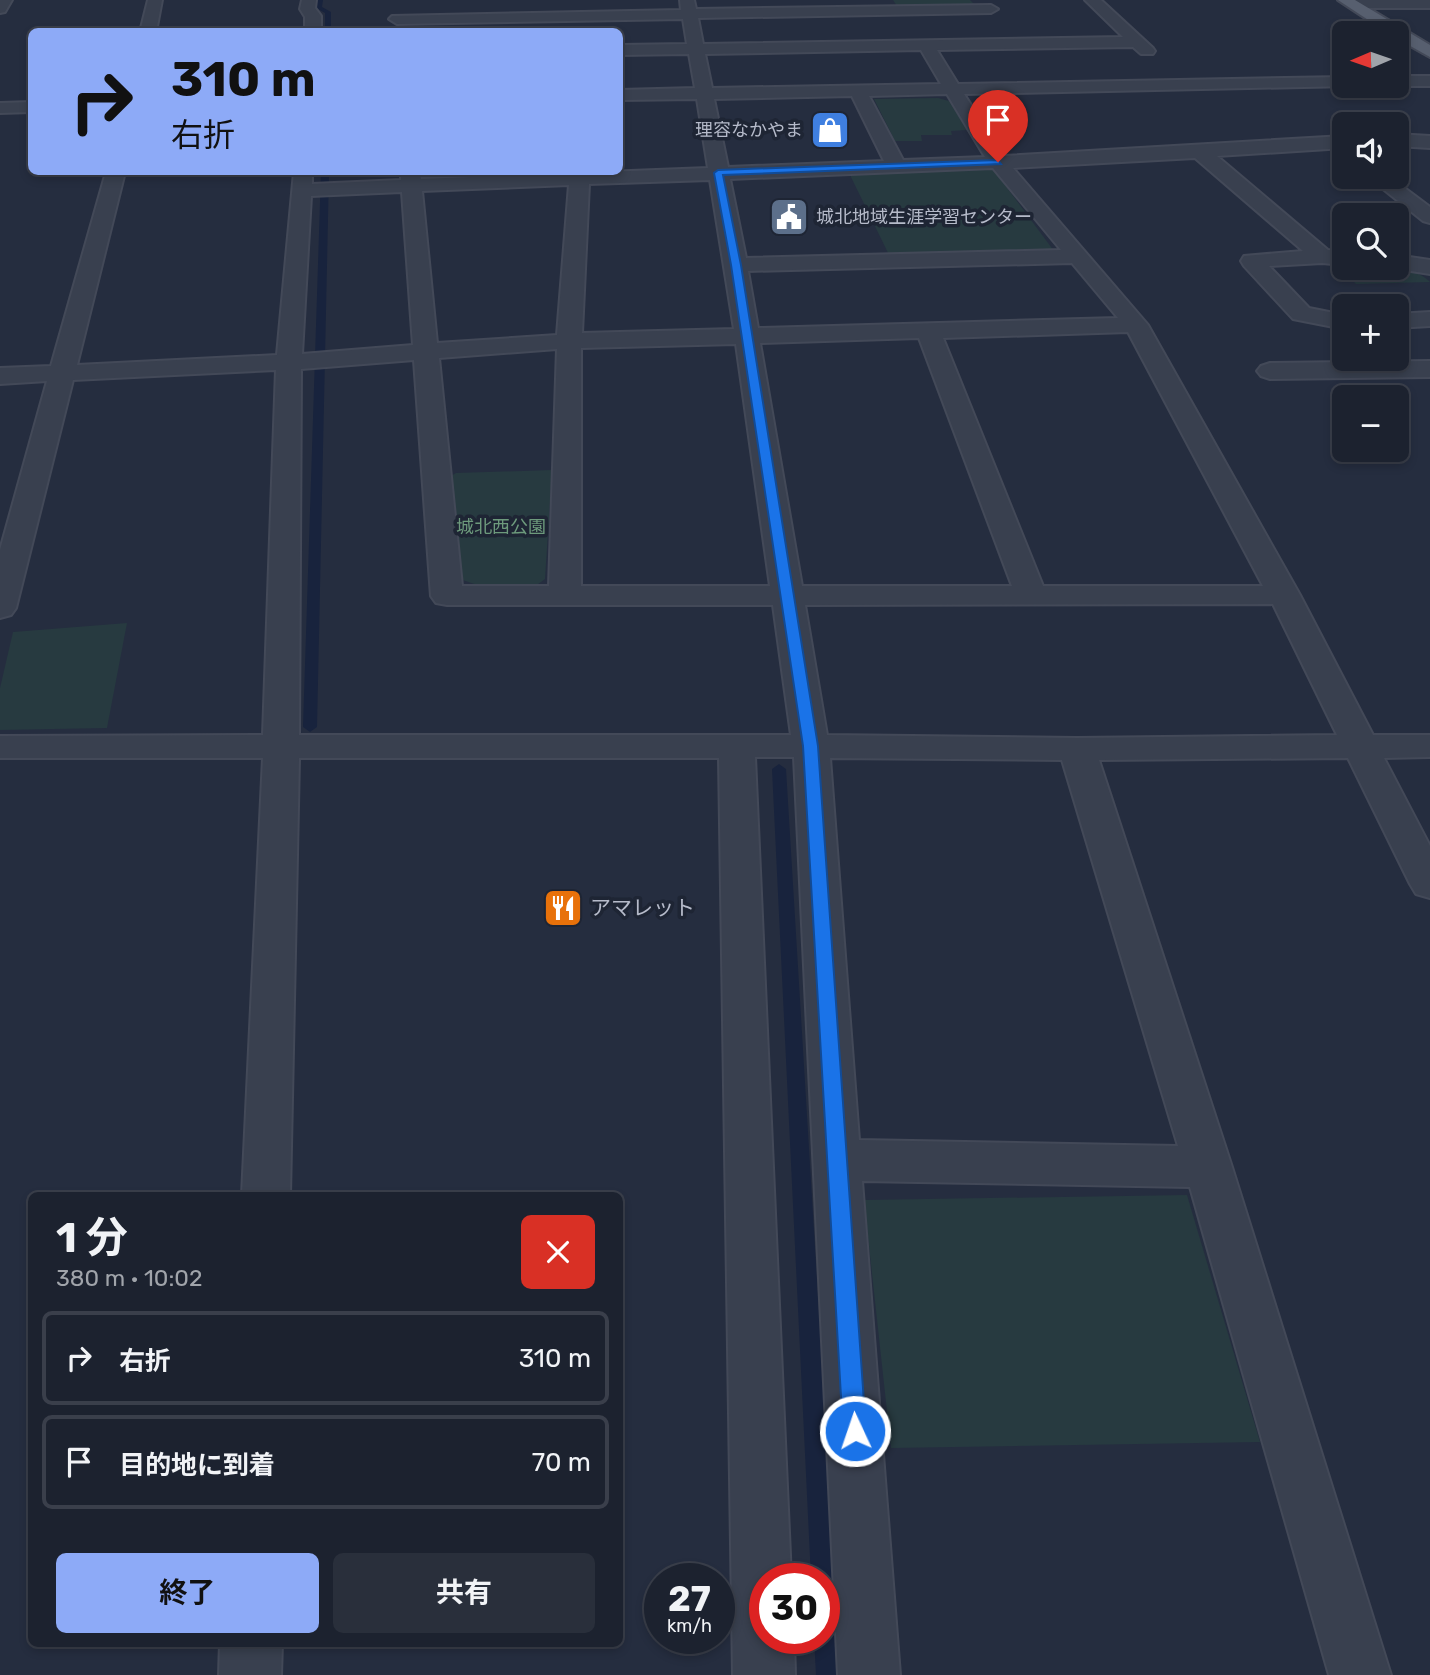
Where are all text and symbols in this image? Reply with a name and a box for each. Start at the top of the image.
north arrow [1332,21,1409,98]
map controls [1332,21,1409,462]
text: 310 m [171,50,316,108]
icon: right [56,56,147,147]
pin [968,90,1028,162]
icon: arrive [979,101,1017,139]
shop icon: 理容なかやま [809,109,851,151]
button: sound [1332,112,1409,189]
text: 右折 [171,116,235,154]
place label: 理容なかやま [695,119,803,141]
public building icon: 城北地域生涯学習センター [768,196,810,238]
button: search [1332,203,1409,280]
place label: 城北地域生涯学習センター [816,206,1032,228]
button: + [1332,294,1409,371]
button: − [1332,385,1409,462]
park label: 城北西公園 [456,516,546,538]
restaurant icon: アマレット [542,887,584,929]
place label: アマレット [590,895,695,920]
text: 1 分 [56,1213,128,1263]
button: close [521,1215,595,1289]
text: 380 m · 10:02 [56,1264,202,1292]
icon: right [60,1339,98,1377]
text: 310 m [519,1343,591,1374]
text: 右折 [119,1346,171,1377]
position arrow [818,1394,892,1468]
icon: arrive [60,1443,98,1481]
text: 70 m [532,1447,591,1478]
text: 目的地に到着 [119,1450,275,1481]
button: 終了 [56,1553,319,1633]
button: 共有 [333,1553,595,1633]
speed limit sign: 30 [749,1563,840,1654]
text: 27 [668,1578,711,1620]
text: km/h [667,1615,712,1637]

